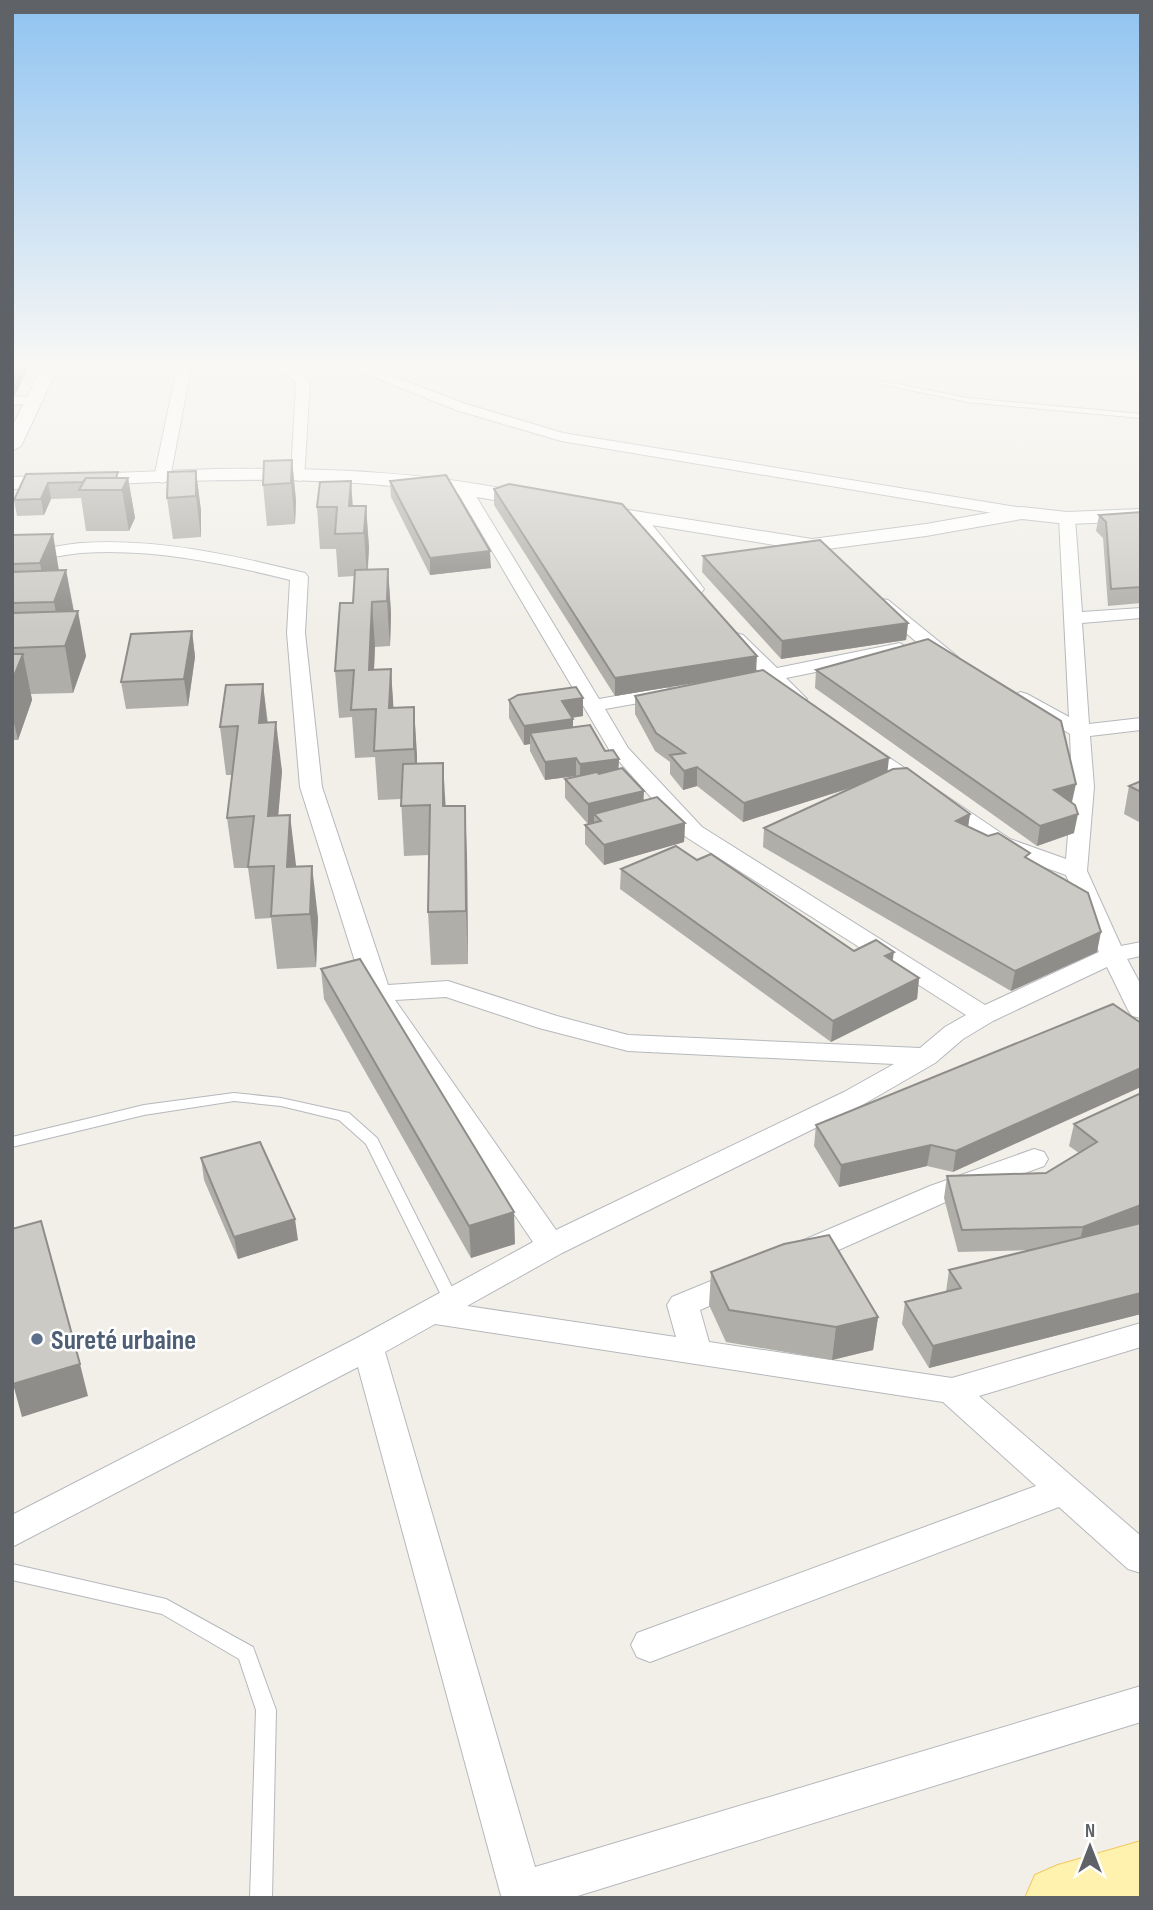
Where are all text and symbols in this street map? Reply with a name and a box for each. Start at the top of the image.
place label: Sureté urbaine [51,1324,196,1357]
marker: Sureté urbaine [29,1331,45,1347]
north arrow [1055,1812,1125,1882]
text: N [1085,1820,1095,1843]

